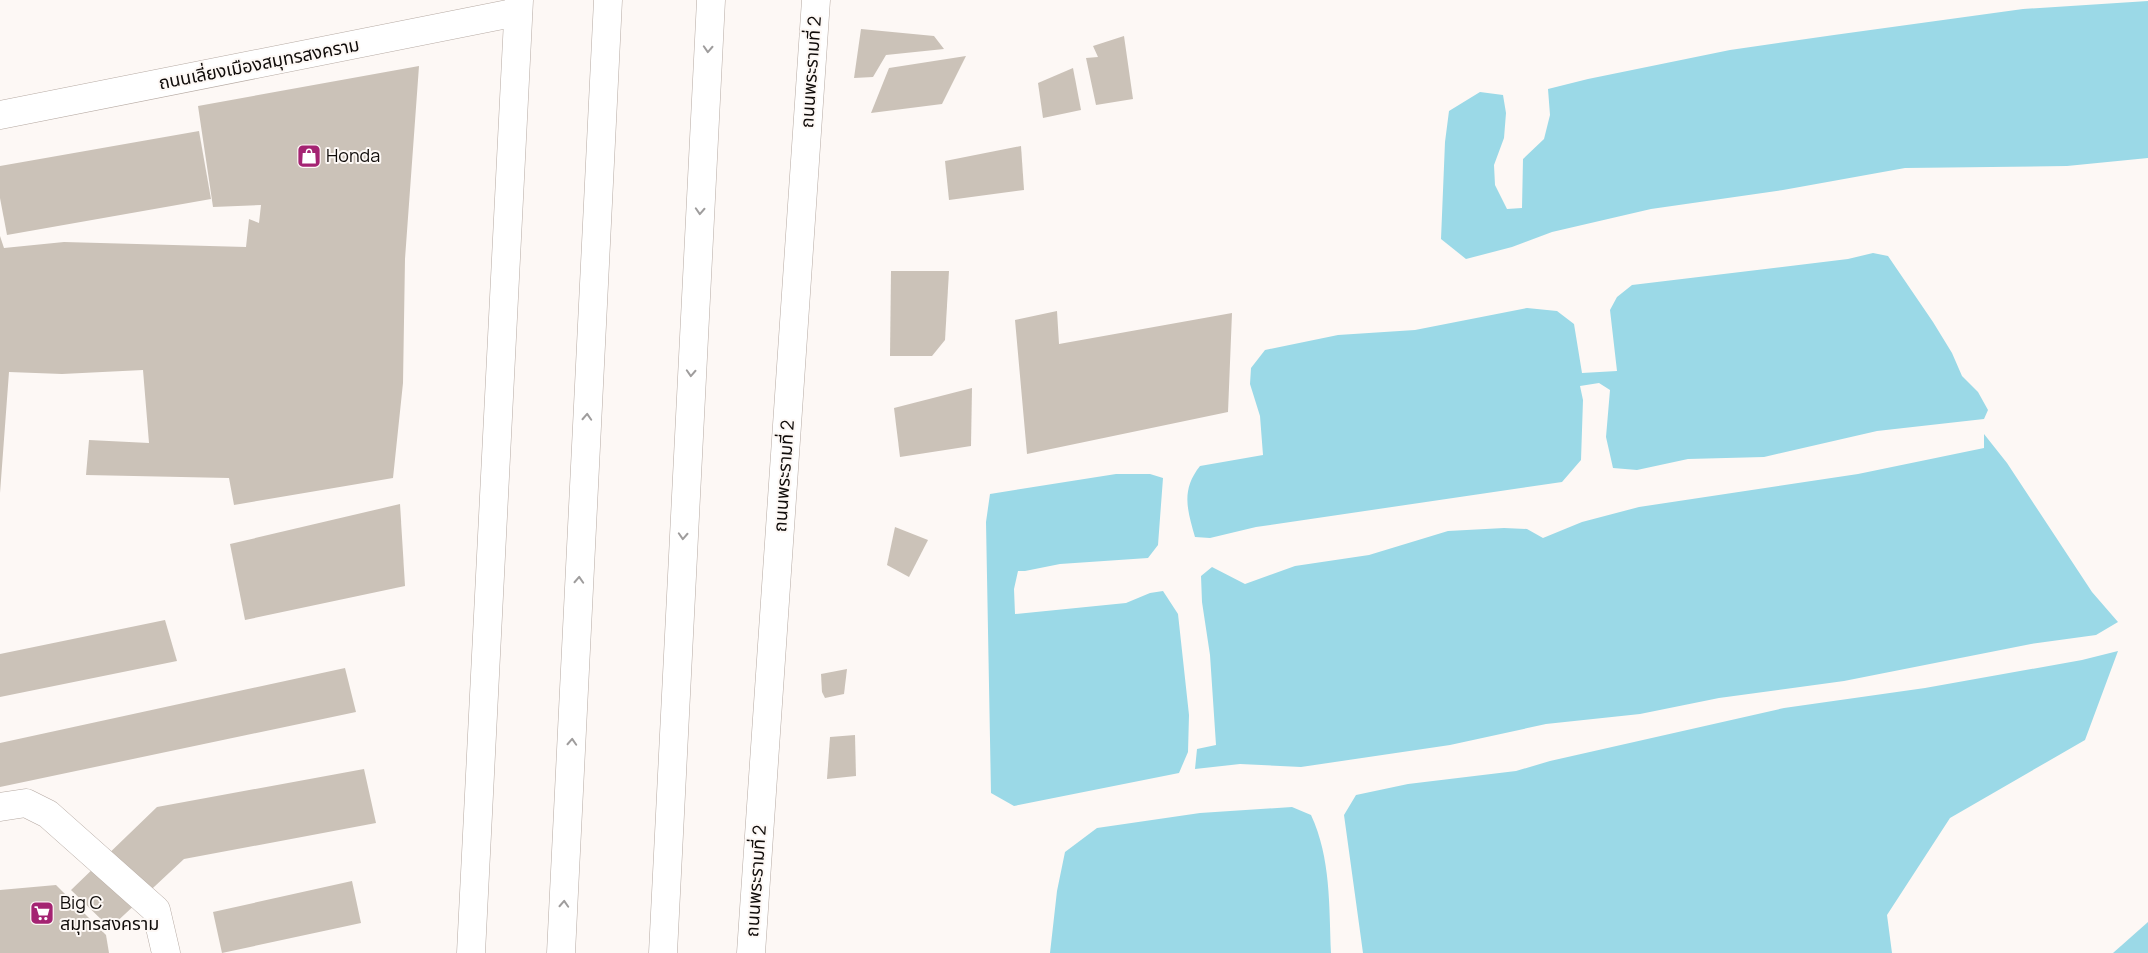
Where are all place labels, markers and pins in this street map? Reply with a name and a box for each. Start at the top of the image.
shop icon: Honda [296,143,322,169]
place label: Honda [326,143,380,167]
place label: Big C สมุทรสงคราม [60,890,159,935]
supermarket icon: Big C สมุทรสงคราม [29,900,55,926]

